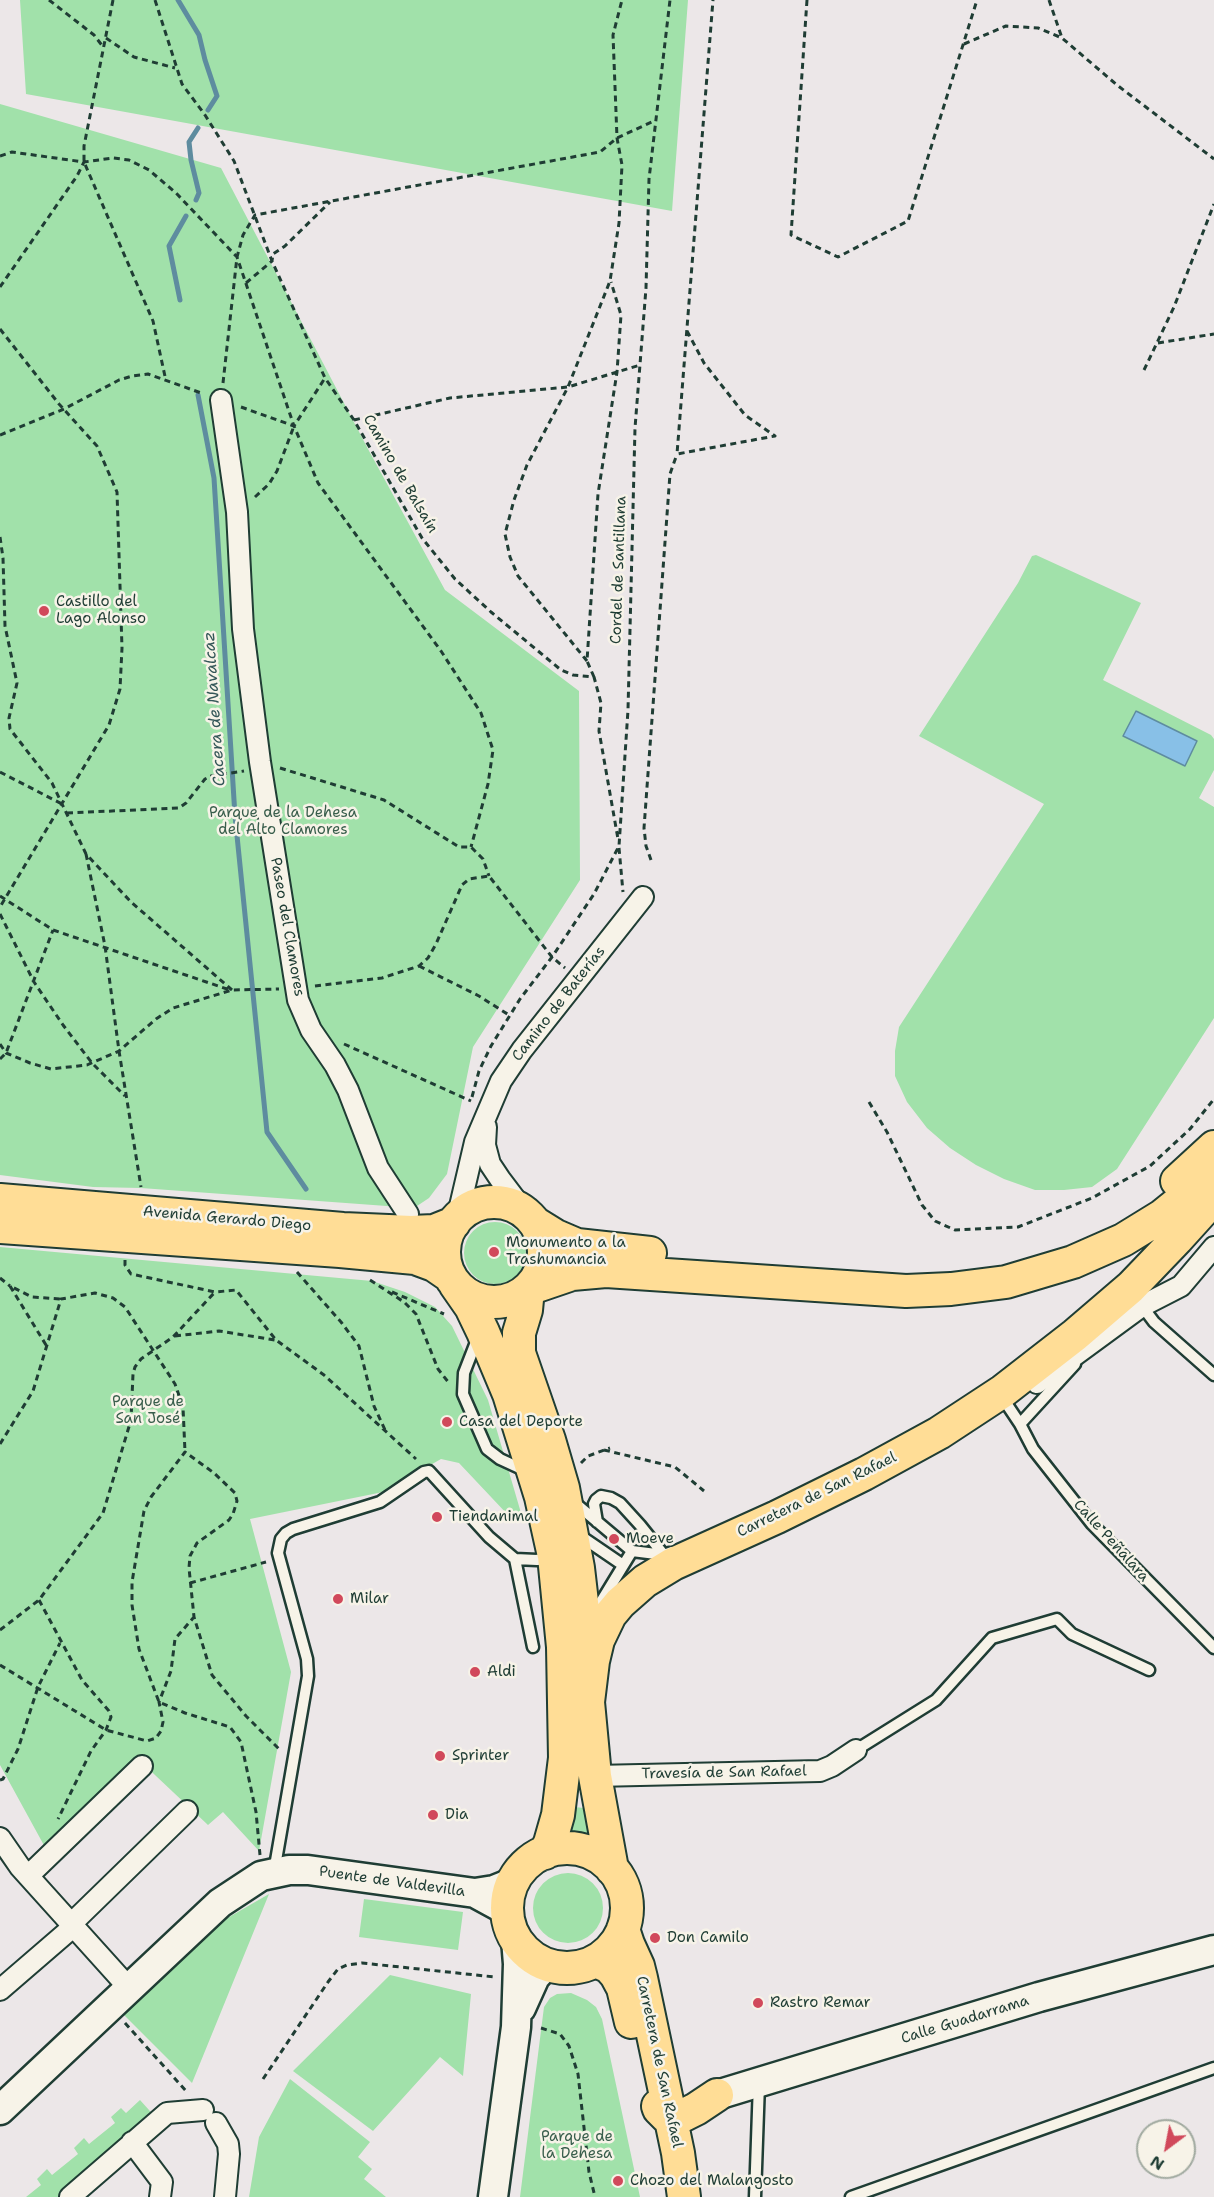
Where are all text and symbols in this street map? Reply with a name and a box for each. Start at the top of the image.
street label: Camino de Balsaín [359,412,441,536]
street label: Cordel de Santillana [607,496,631,644]
place label: Castillo del Lago Alonso [56,593,146,628]
marker: Castillo del Lago Alonso [37,604,51,618]
water label: Cacera de Navalcaz [200,631,230,787]
park label: Parque de la Dehesa del Alto Clamores [209,804,357,839]
street label: Paseo del Clamores [266,856,308,998]
street label: Camino de Baterías [509,943,609,1065]
street label: Avenida Gerardo Diego [142,1203,312,1235]
place label: Monumento a la Trashumancia [506,1234,626,1269]
marker: Monumento a la Trashumancia [487,1245,501,1259]
park label: Parque de San José [112,1393,184,1428]
place label: Casa del Deporte [459,1413,583,1431]
marker: Casa del Deporte [440,1415,454,1429]
street label: Carretera de San Rafael [734,1449,900,1541]
street label: Calle Peñalara [1069,1496,1153,1586]
place label: Tiendanimal [449,1508,538,1526]
marker: Tiendanimal [430,1510,444,1524]
place label: Moeve [626,1530,674,1548]
marker: Moeve [607,1532,621,1546]
place label: Milar [350,1590,389,1608]
marker: Milar [331,1592,345,1606]
place label: Aldi [487,1663,516,1681]
marker: Aldi [468,1665,482,1679]
place label: Sprinter [452,1747,509,1765]
marker: Sprinter [433,1749,447,1763]
street label: Travesía de San Rafael [641,1763,807,1783]
place label: Dia [445,1806,468,1824]
marker: Dia [426,1808,440,1822]
street label: Puente de Valdevilla [318,1863,466,1901]
place label: Don Camilo [667,1929,749,1947]
marker: Don Camilo [648,1931,662,1945]
street label: Carretera de San Rafael [632,1975,686,2149]
street label: Calle Guadarrama [899,1992,1031,2048]
place label: Rastro Remar [770,1994,871,2012]
marker: Rastro Remar [751,1996,765,2010]
north arrow [1136,2119,1196,2179]
park label: Parque de la Dehesa [541,2128,613,2163]
text: N [1146,2151,1168,2175]
place label: Chozo del Malangosto [630,2172,794,2190]
marker: Chozo del Malangosto [611,2174,625,2188]

